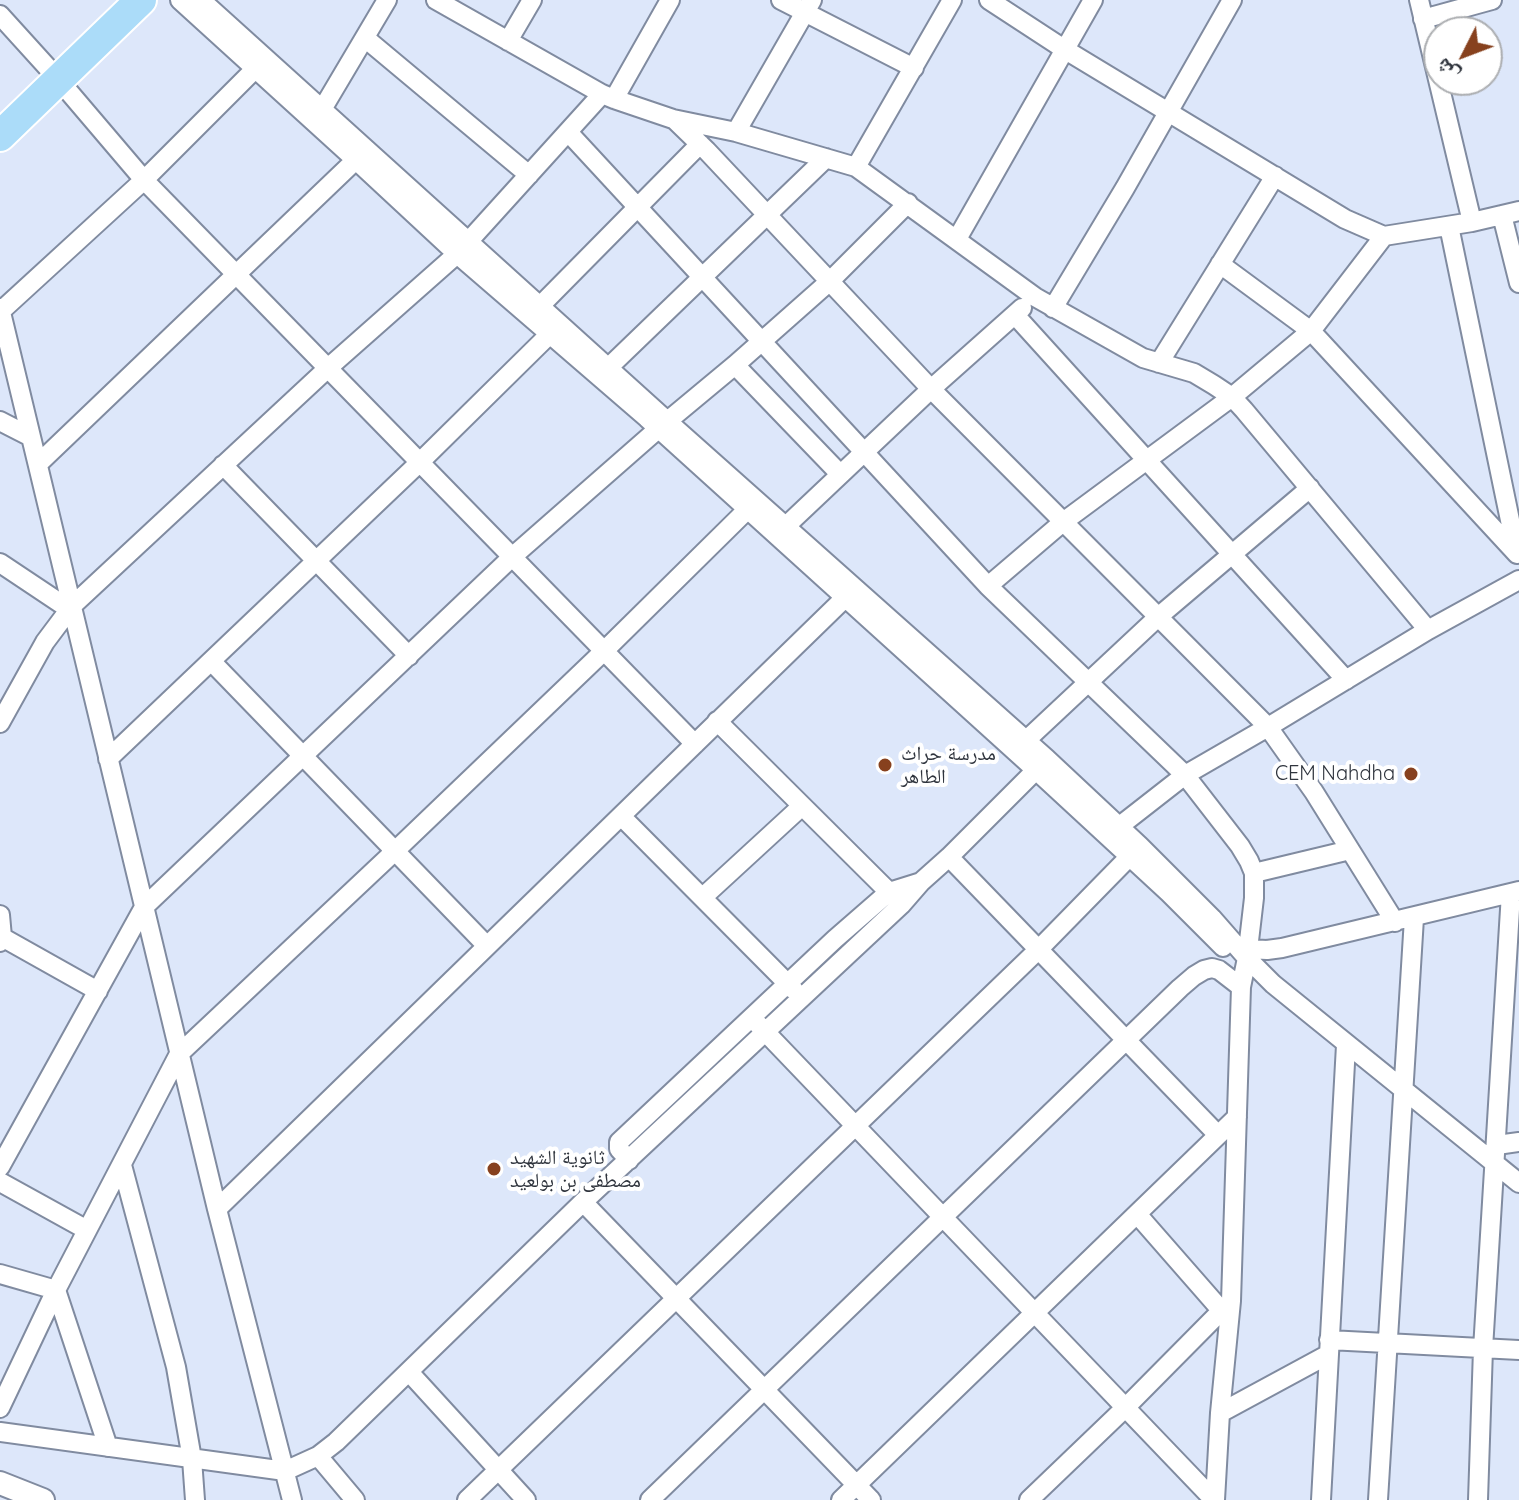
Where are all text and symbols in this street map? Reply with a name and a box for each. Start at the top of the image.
north arrow [1423,16,1503,96]
text: ش [1428,53,1465,89]
place label: مدرسة حراث الطاهر [901,742,996,789]
marker: مدرسة حراث الطاهر [876,756,894,774]
place label: CEM Nahdha [1275,762,1395,786]
marker: CEM Nahdha [1402,765,1420,783]
place label: ثانوية الشهيد مصطفى بن بولعيد [510,1146,641,1193]
marker: ثانوية الشهيد مصطفى بن بولعيد [485,1160,503,1178]

